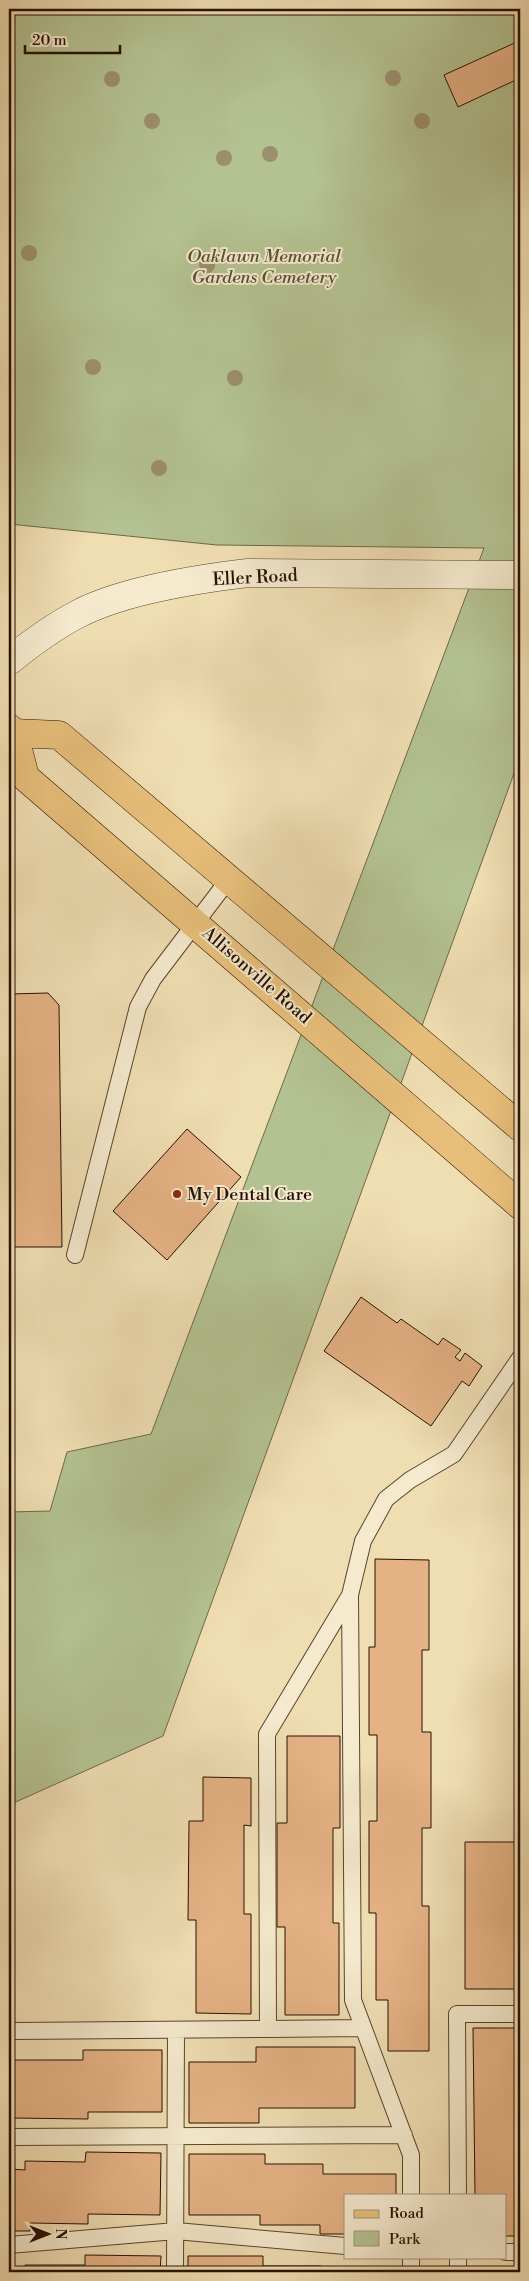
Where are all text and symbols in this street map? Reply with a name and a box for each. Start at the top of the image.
scale bar [25,22,120,54]
text: 20 m [32,31,67,50]
park label: Oaklawn Memorial Gardens Cemetery [187,245,341,289]
street label: Eller Road [212,564,299,591]
street label: Allisonville Road [196,921,317,1030]
place label: My Dental Care [187,1183,312,1206]
marker: My Dental Care [171,1188,183,1200]
legend [344,2194,506,2258]
text: Road [389,2204,424,2223]
north arrow [22,2208,72,2258]
text: N [51,2228,69,2240]
text: Park [389,2230,421,2249]

